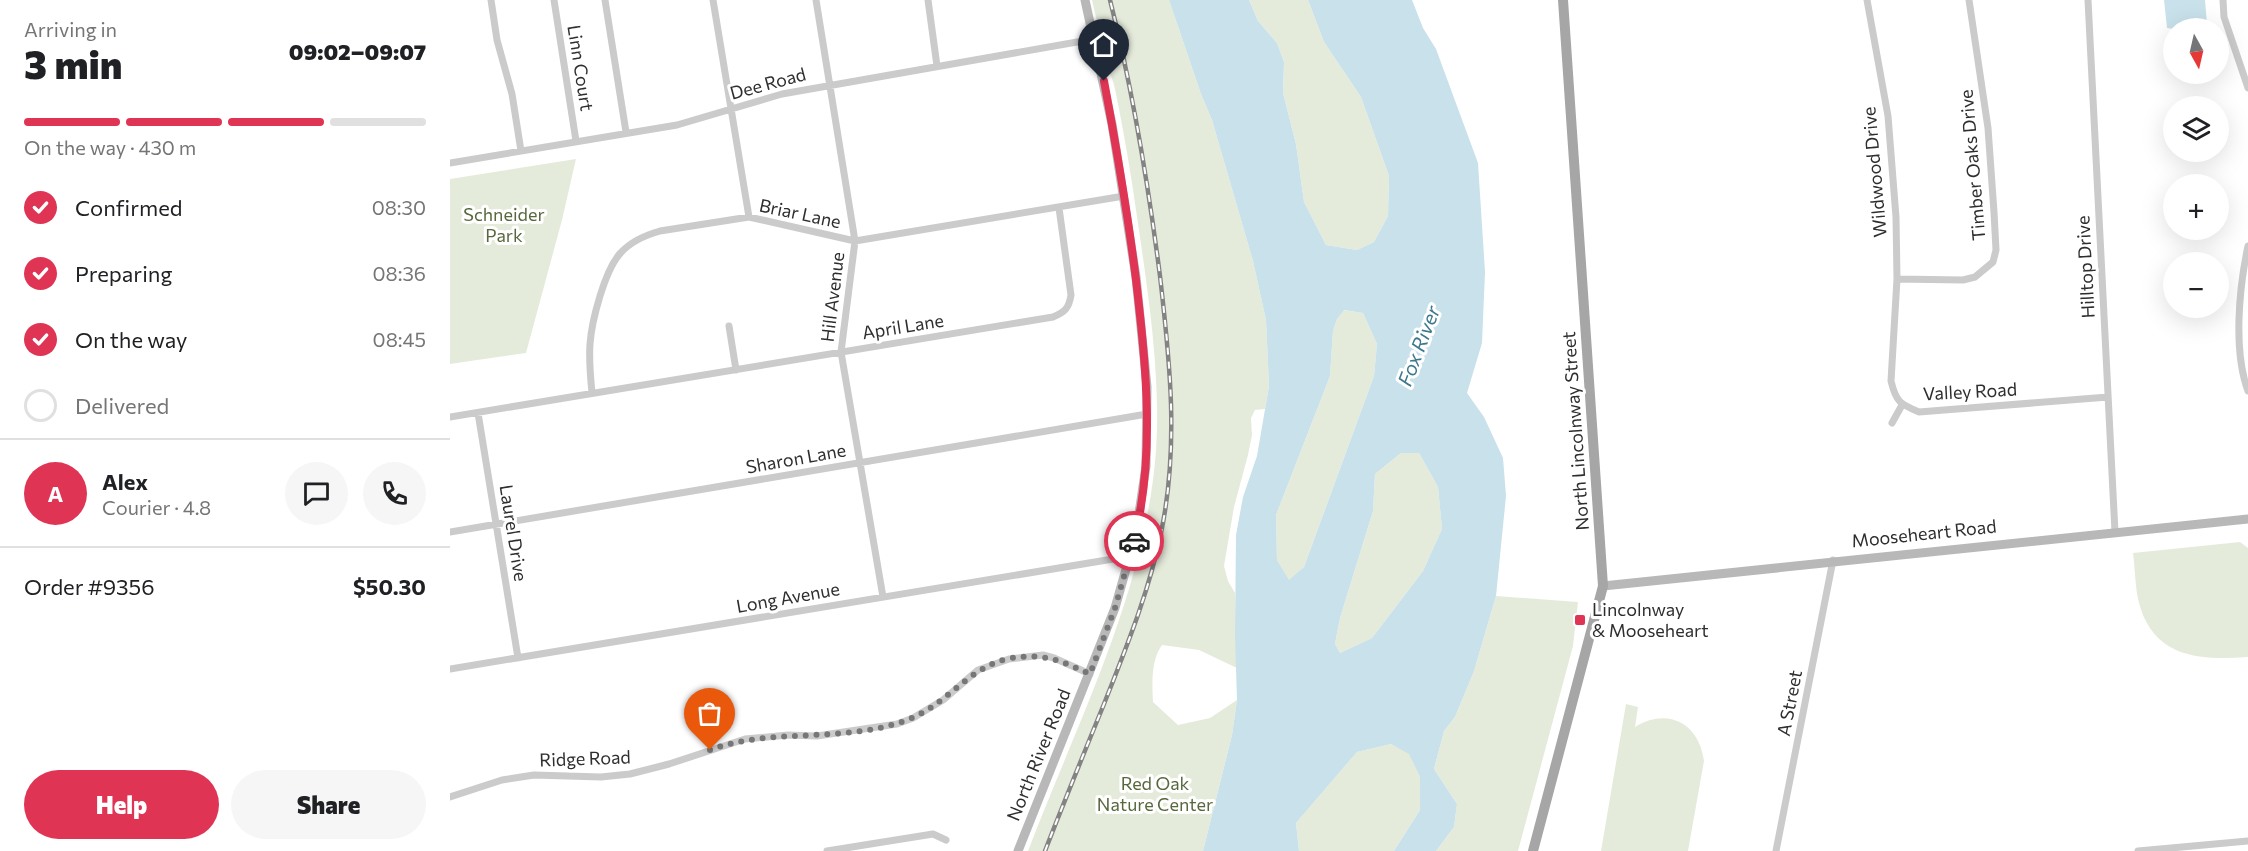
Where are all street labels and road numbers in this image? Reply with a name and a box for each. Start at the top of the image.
street label: Linn Court [563,23,599,112]
street label: Dee Road [727,62,808,104]
street label: Timber Oaks Drive [1954,89,1990,242]
street label: Wildwood Drive [1857,106,1891,238]
street label: Briar Lane [757,194,843,232]
street label: Hilltop Drive [2071,215,2099,319]
street label: Hill Avenue [816,251,848,343]
street label: April Lane [860,309,945,343]
street label: North Lincolnway Street [1557,331,1593,531]
street label: Valley Road [1922,378,2017,404]
street label: Sharon Lane [744,438,848,478]
street label: Laurel Drive [495,483,532,583]
street label: Mooseheart Road [1850,514,1997,552]
street label: Long Avenue [734,577,841,617]
street label: A Street [1772,668,1806,738]
street label: North River Road [1002,685,1075,824]
street label: Ridge Road [539,745,631,771]

